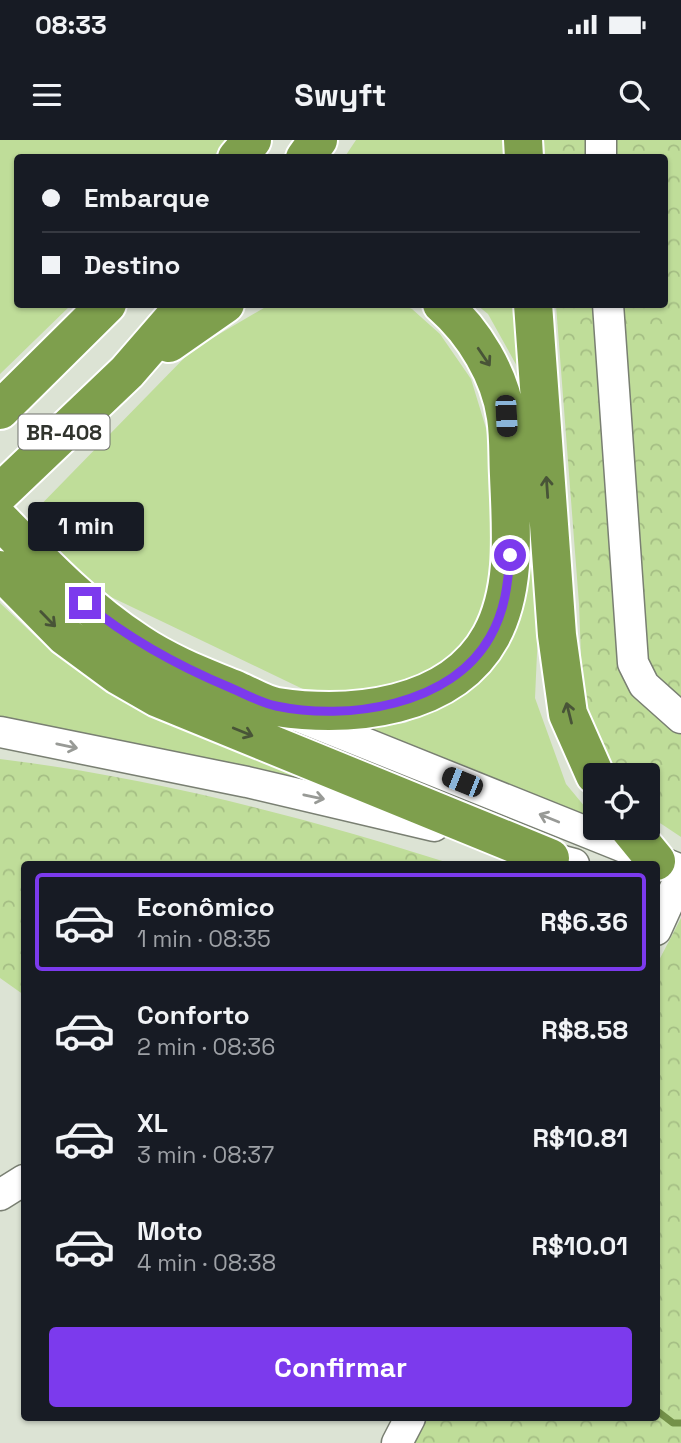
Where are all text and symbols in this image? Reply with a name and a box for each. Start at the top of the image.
text: 08:33 [35,8,107,42]
text: Swyft [294,75,387,115]
icon: menu [28,76,66,114]
icon: search [615,76,653,114]
text: Embarque [84,181,210,215]
text: Destino [84,248,180,282]
one-way arrow [478,347,492,367]
car [495,394,518,438]
road number: BR-408 [18,414,110,450]
one-way arrow [540,475,553,498]
callout: 1 min [27,502,143,550]
text: 1 min [58,511,114,541]
route start [494,539,526,571]
route end [69,587,101,619]
one-way arrow [40,610,57,627]
one-way arrow [562,702,575,724]
one-way arrow [231,727,253,740]
one-way arrow [55,739,78,753]
map controls [583,763,660,840]
button: locate [583,763,660,840]
car [439,764,486,800]
one-way arrow [302,791,325,804]
one-way arrow [539,810,561,823]
text: Econômico [137,890,275,924]
icon: car [53,891,116,954]
text: R$6.36 [540,905,628,939]
text: 1 min · 08:35 [137,924,271,954]
text: Conforto [137,998,250,1032]
icon: car [53,999,116,1062]
text: R$8.58 [541,1013,628,1047]
text: 2 min · 08:36 [137,1032,275,1062]
text: XL [137,1106,168,1140]
icon: car [53,1107,116,1170]
text: R$10.81 [532,1121,628,1155]
text: 3 min · 08:37 [137,1140,274,1170]
text: Moto [137,1214,203,1248]
icon: car [53,1215,116,1278]
text: R$10.01 [531,1229,628,1263]
text: 4 min · 08:38 [137,1248,276,1278]
button: Confirmar [49,1327,632,1407]

